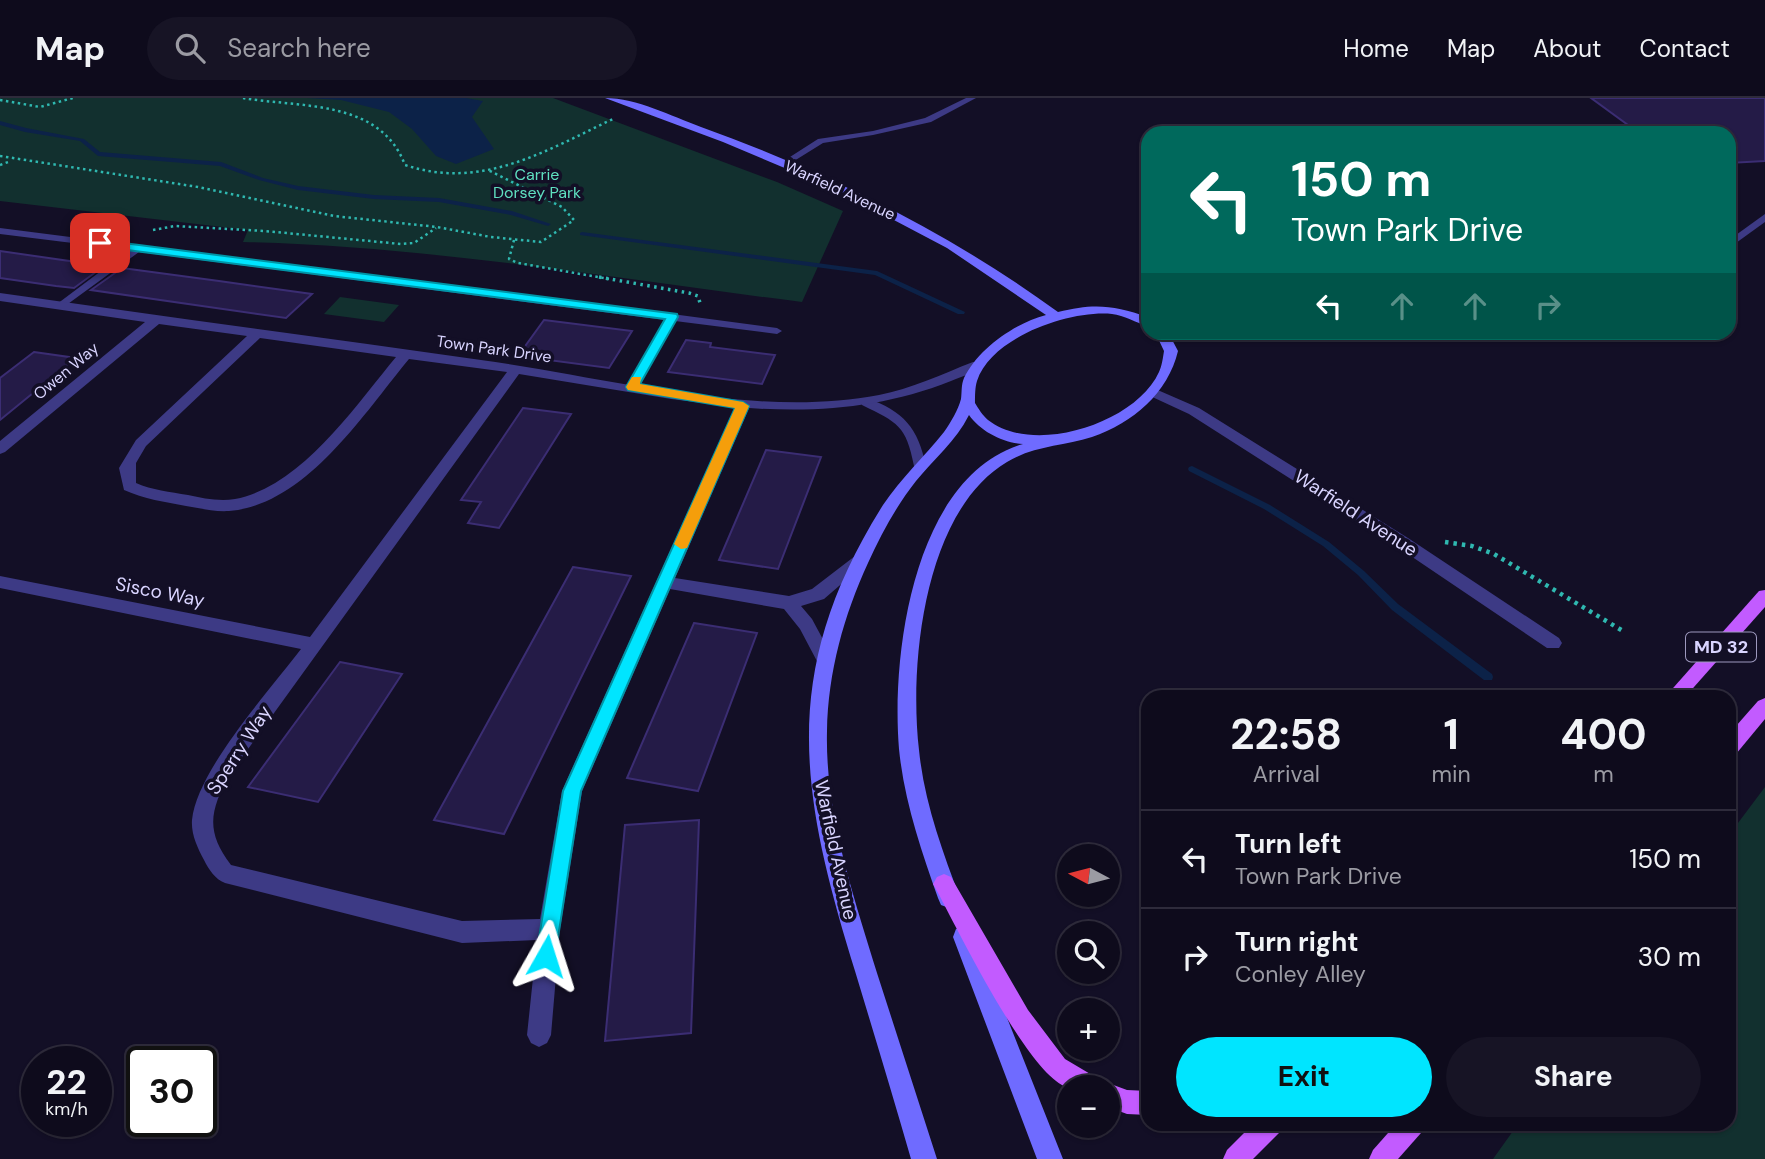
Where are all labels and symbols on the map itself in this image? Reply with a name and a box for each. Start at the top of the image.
street label: Warfield Avenue [781,155,899,225]
park label: Carrie Dorsey Park [493,164,581,203]
pin [70,213,130,273]
street label: Town Park Drive [435,331,553,367]
street label: Owen Way [29,338,103,404]
street label: Warfield Avenue [1290,464,1422,562]
street label: Sisco Way [113,571,207,613]
road number: MD 32 [1686,632,1756,662]
street label: Sperry Way [201,700,277,799]
street label: Warfield Avenue [809,778,863,922]
north arrow [1057,844,1120,906]
position arrow [509,919,583,993]
speed limit sign: 30 [126,1046,217,1137]

